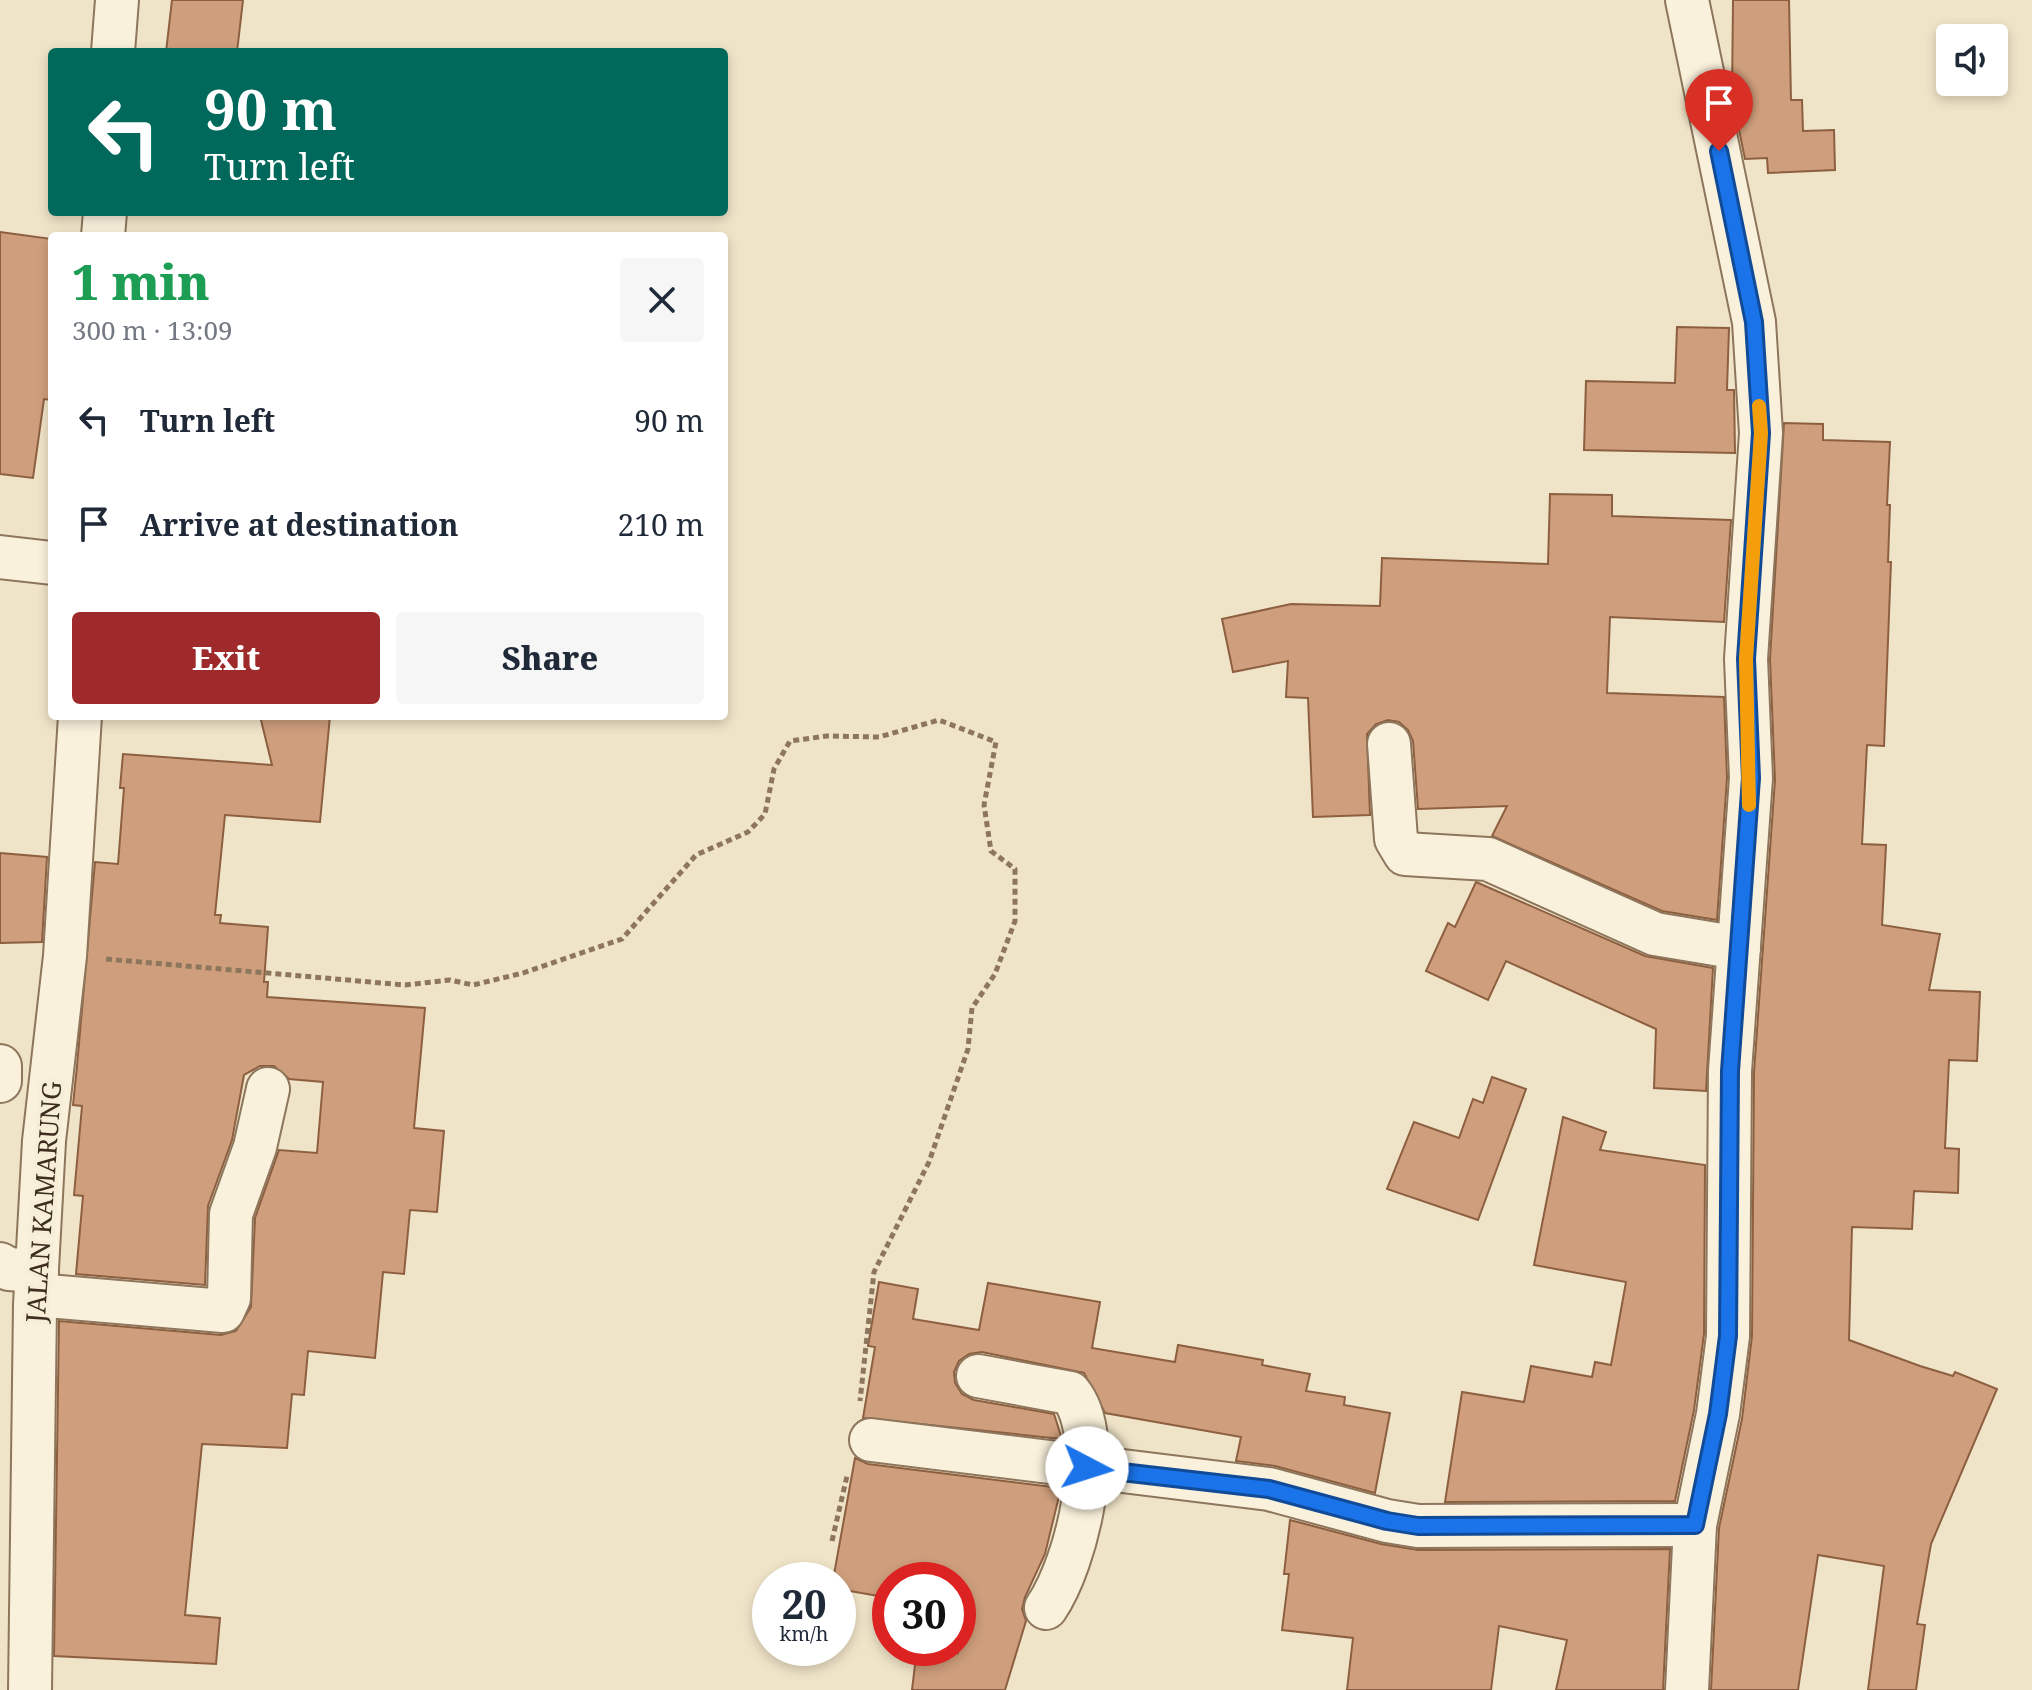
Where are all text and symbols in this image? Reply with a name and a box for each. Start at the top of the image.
map controls [1936,24,2008,96]
button: sound [1936,24,2008,96]
pin [1685,69,1753,151]
text: 90 m [204,70,337,146]
icon: left [72,80,176,184]
icon: arrive [1697,81,1741,125]
text: Turn left [204,142,355,191]
text: 1 min [72,249,210,314]
button: close [620,258,704,342]
text: 300 m · 13:09 [72,312,233,348]
icon: left [72,398,116,442]
text: Turn left [140,400,275,441]
text: 90 m [634,400,704,441]
icon: arrive [72,502,116,546]
text: Arrive at destination [140,504,459,545]
text: 210 m [618,504,704,545]
button: Exit [72,612,380,704]
button: Share [396,612,704,704]
street label: JALAN KAMARUNG [17,1080,69,1325]
position arrow [1045,1426,1129,1510]
speed limit sign: 30 [872,1562,976,1666]
text: 20 [781,1576,827,1631]
text: km/h [779,1620,829,1647]

